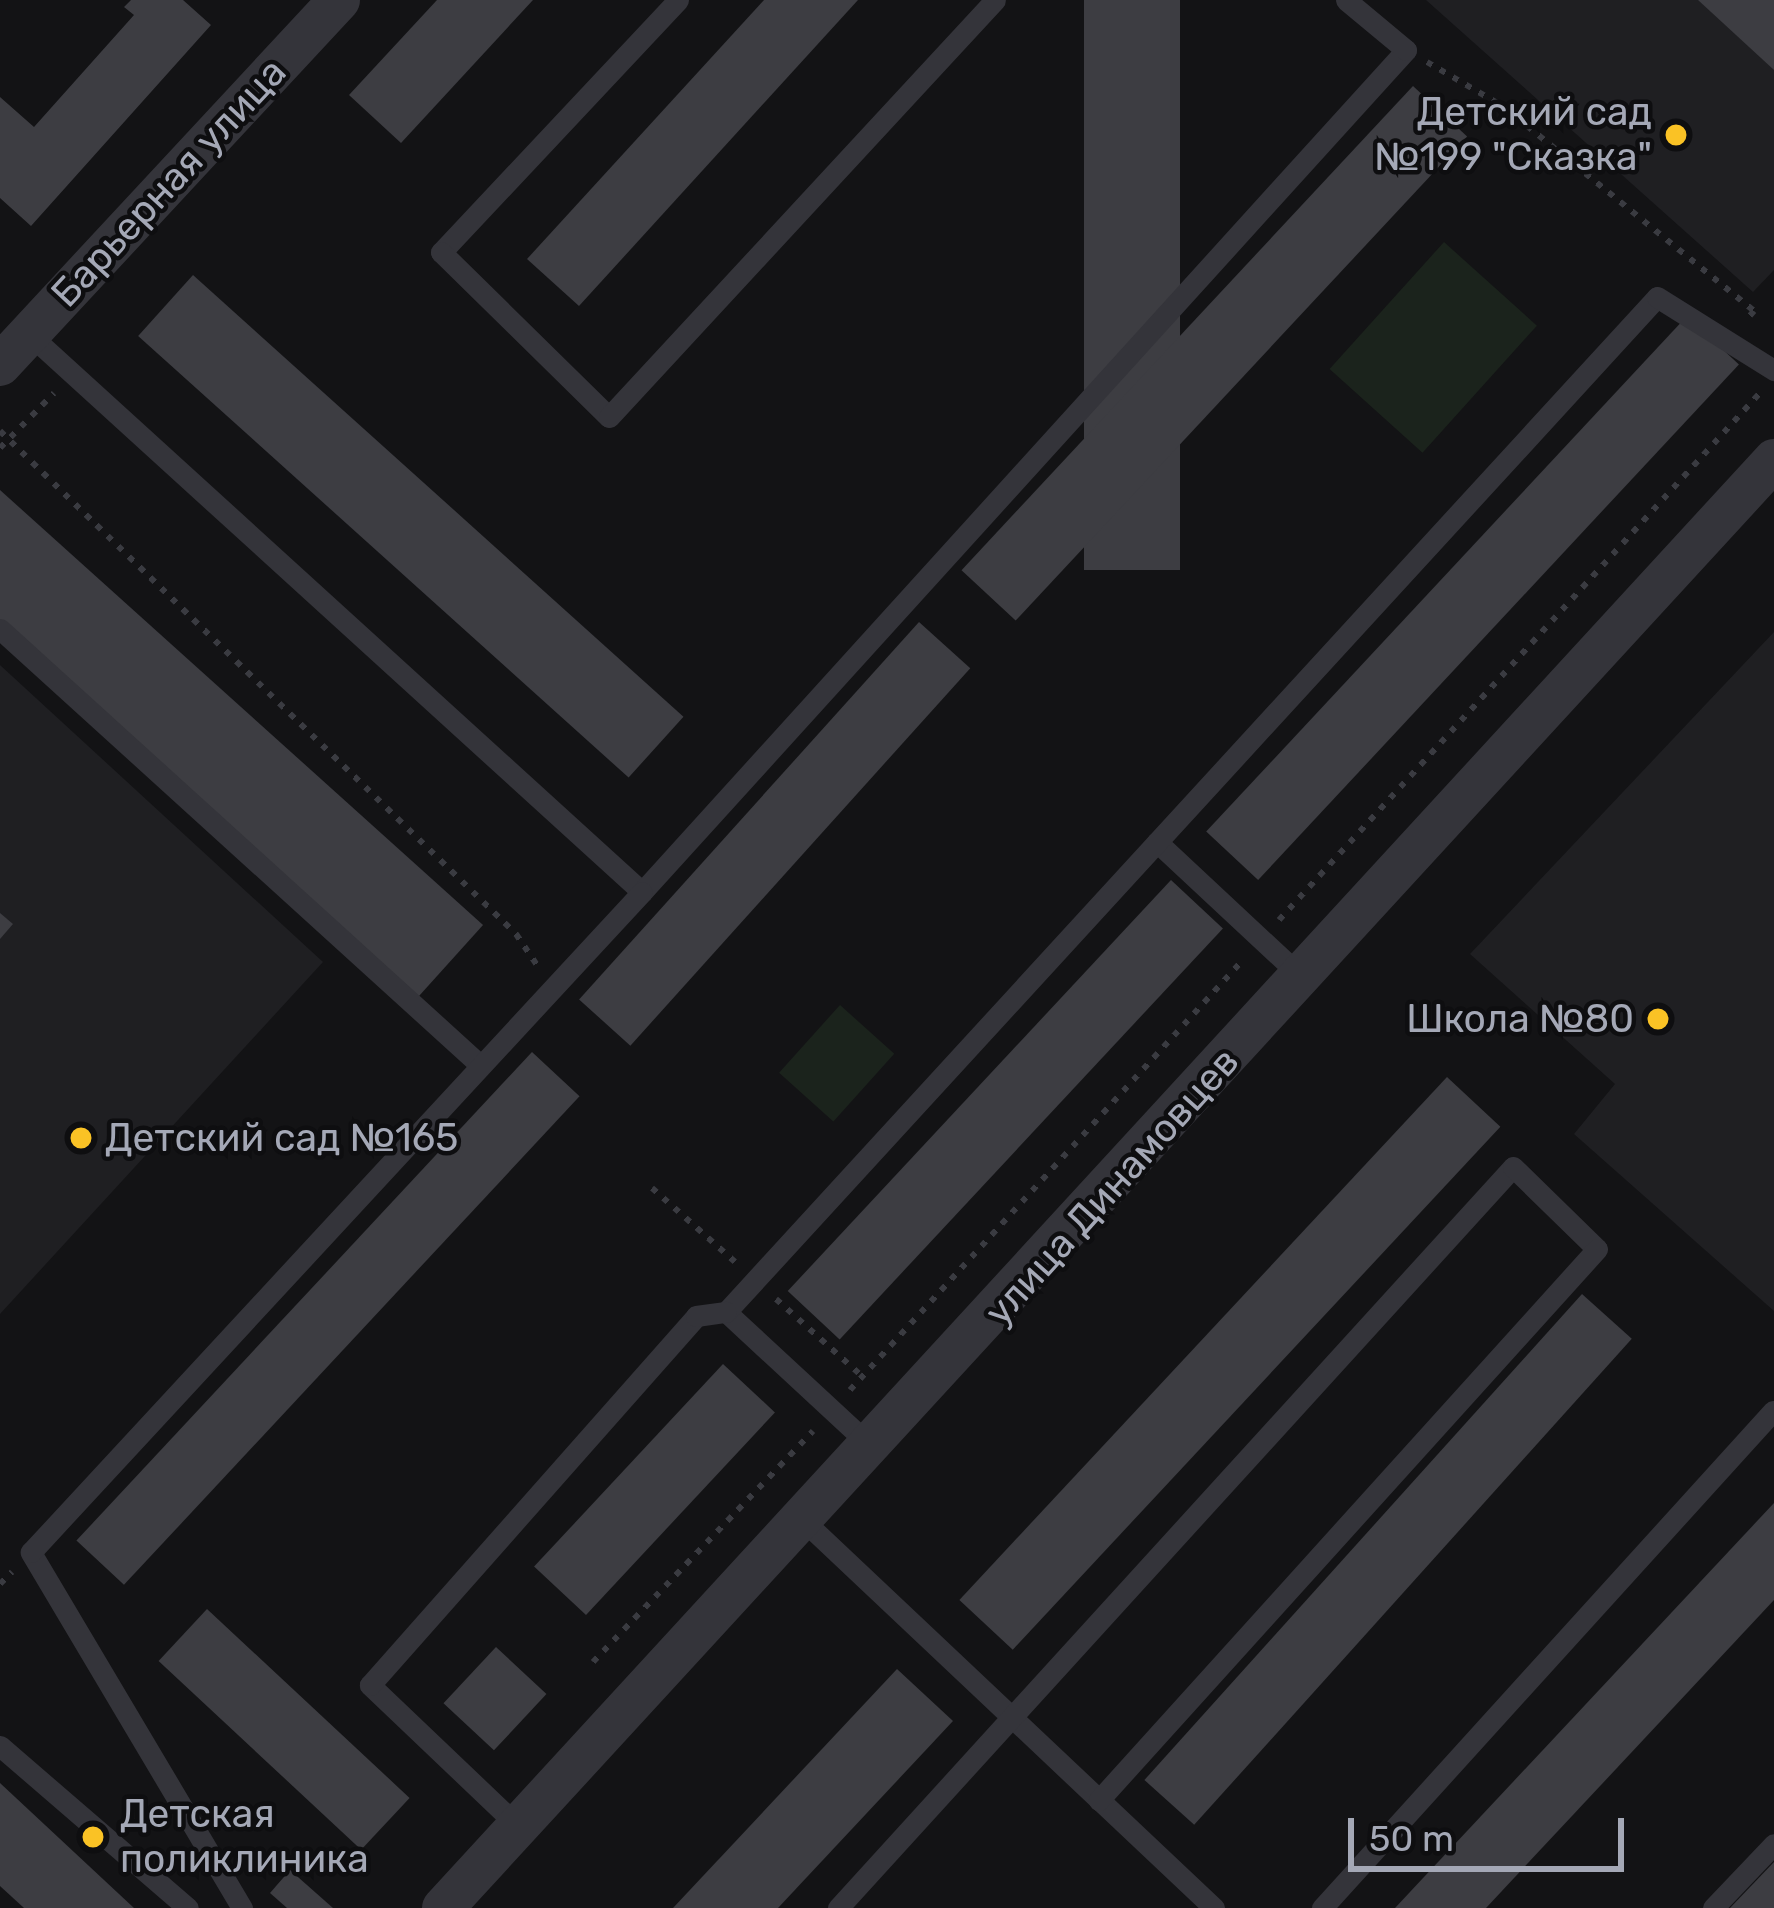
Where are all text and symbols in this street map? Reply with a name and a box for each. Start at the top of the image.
street label: Барьерная улица [42,49,296,317]
place label: Детский сад №199 "Сказка" [1374,90,1652,181]
marker: Детский сад №199 "Сказка" [1663,122,1689,148]
place label: Школа №80 [1406,996,1634,1042]
marker: Школа №80 [1645,1006,1671,1032]
street label: улица Динамовцев [975,1039,1249,1335]
place label: Детский сад №165 [105,1115,458,1161]
marker: Детский сад №165 [68,1125,94,1151]
place label: Детская поликлиника [120,1792,369,1883]
scale bar [1354,1794,1630,1868]
text: 50 m [1369,1817,1454,1860]
marker: Детская поликлиника [77,1821,109,1853]

